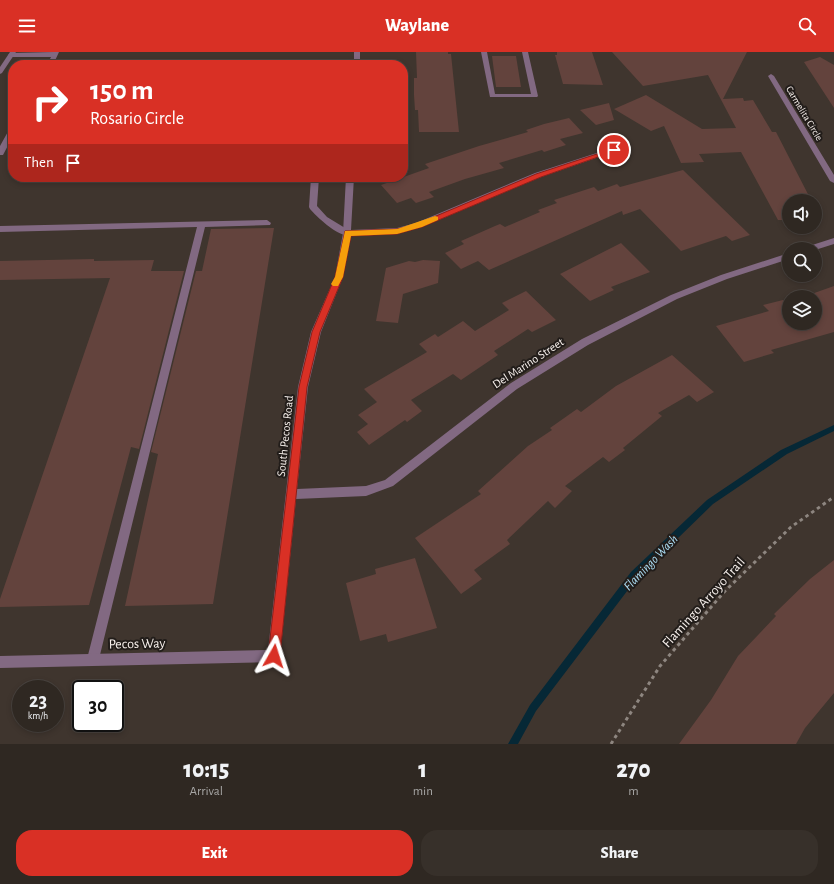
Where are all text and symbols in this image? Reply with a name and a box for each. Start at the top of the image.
icon: menu [16,15,38,37]
icon: search [796,15,818,37]
text: Waylane [385,17,449,35]
icon: right [24,76,76,128]
text: 150 m [90,77,154,105]
street label: Carmelita Circle [784,85,825,143]
text: Rosario Circle [90,110,184,128]
pin [597,133,631,167]
icon: arrive [603,139,625,161]
icon: arrive [62,152,84,174]
text: Then [24,155,54,170]
map controls [782,194,822,330]
button: sound [782,194,822,234]
button: search [782,242,822,282]
button: layers [782,290,822,330]
street label: Del Marino Street [490,336,566,390]
street label: South Pecos Road [275,395,295,477]
water label: Flamingo Wash [621,533,681,593]
street label: Flamingo Arroyo Trail [660,555,748,650]
position arrow [253,635,295,677]
street label: Pecos Way [108,637,166,651]
speed limit sign: 30 [72,680,124,732]
text: 23 [29,691,47,711]
text: km/h [28,711,48,721]
text: 10:15 [183,758,229,782]
text: 1 [418,758,427,782]
text: 270 [616,758,651,782]
text: Arrival [190,785,223,798]
text: min [413,785,433,798]
text: m [628,785,639,798]
button: Exit [16,830,413,876]
button: Share [421,830,818,876]

